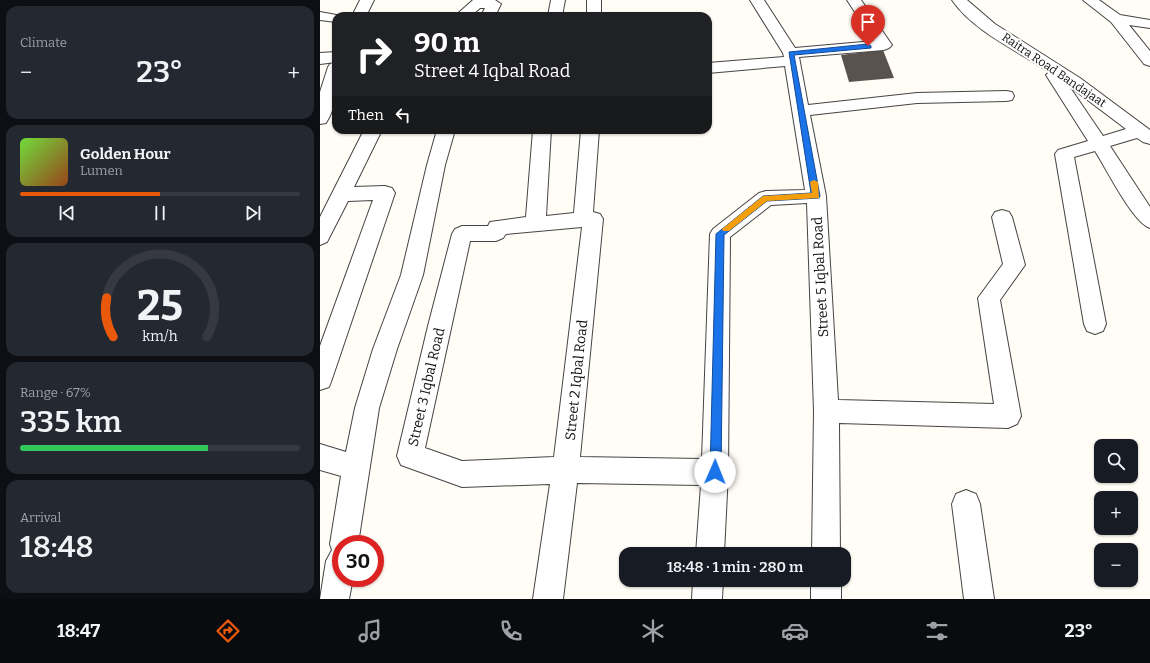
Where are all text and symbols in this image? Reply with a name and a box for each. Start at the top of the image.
pin [851,5,885,46]
icon: arrive [857,11,879,33]
text: 90 m [414,26,480,59]
icon: right [348,28,400,80]
street label: Raitra Road Bandajaat [999,30,1109,110]
text: Climate [20,35,67,50]
text: 23° [136,54,183,90]
text: − [20,59,32,86]
text: + [287,59,300,86]
text: Street 4 Iqbal Road [414,60,570,82]
icon: left [392,104,414,126]
text: Then [348,106,384,124]
text: Golden Hour [80,145,171,163]
text: Lumen [80,163,123,178]
icon: previous [56,202,78,224]
icon: pause [149,202,171,224]
icon: next [242,202,264,224]
street label: Street 5 Iqbal Road [809,216,832,338]
text: 25 [137,281,183,331]
street label: Street 2 Iqbal Road [562,319,591,441]
street label: Street 3 Iqbal Road [405,326,448,448]
text: km/h [142,328,178,345]
text: Range · 67% [20,385,91,400]
text: 335 km [20,404,122,440]
map controls [1094,439,1138,587]
button: search [1094,439,1138,483]
position arrow [694,451,736,493]
button: + [1094,491,1138,535]
text: Arrival [20,510,61,525]
text: 18:48 [20,529,94,565]
speed limit sign: 30 [332,535,384,587]
button: − [1094,543,1138,587]
text: 18:48 · 1 min · 280 m [667,558,803,576]
icon: directions [214,617,242,645]
icon: music [356,617,384,645]
icon: phone [497,617,525,645]
icon: climate [639,617,667,645]
icon: car [781,617,809,645]
icon: filters [923,617,951,645]
text: 18:47 [57,620,100,642]
text: 23° [1065,620,1093,642]

